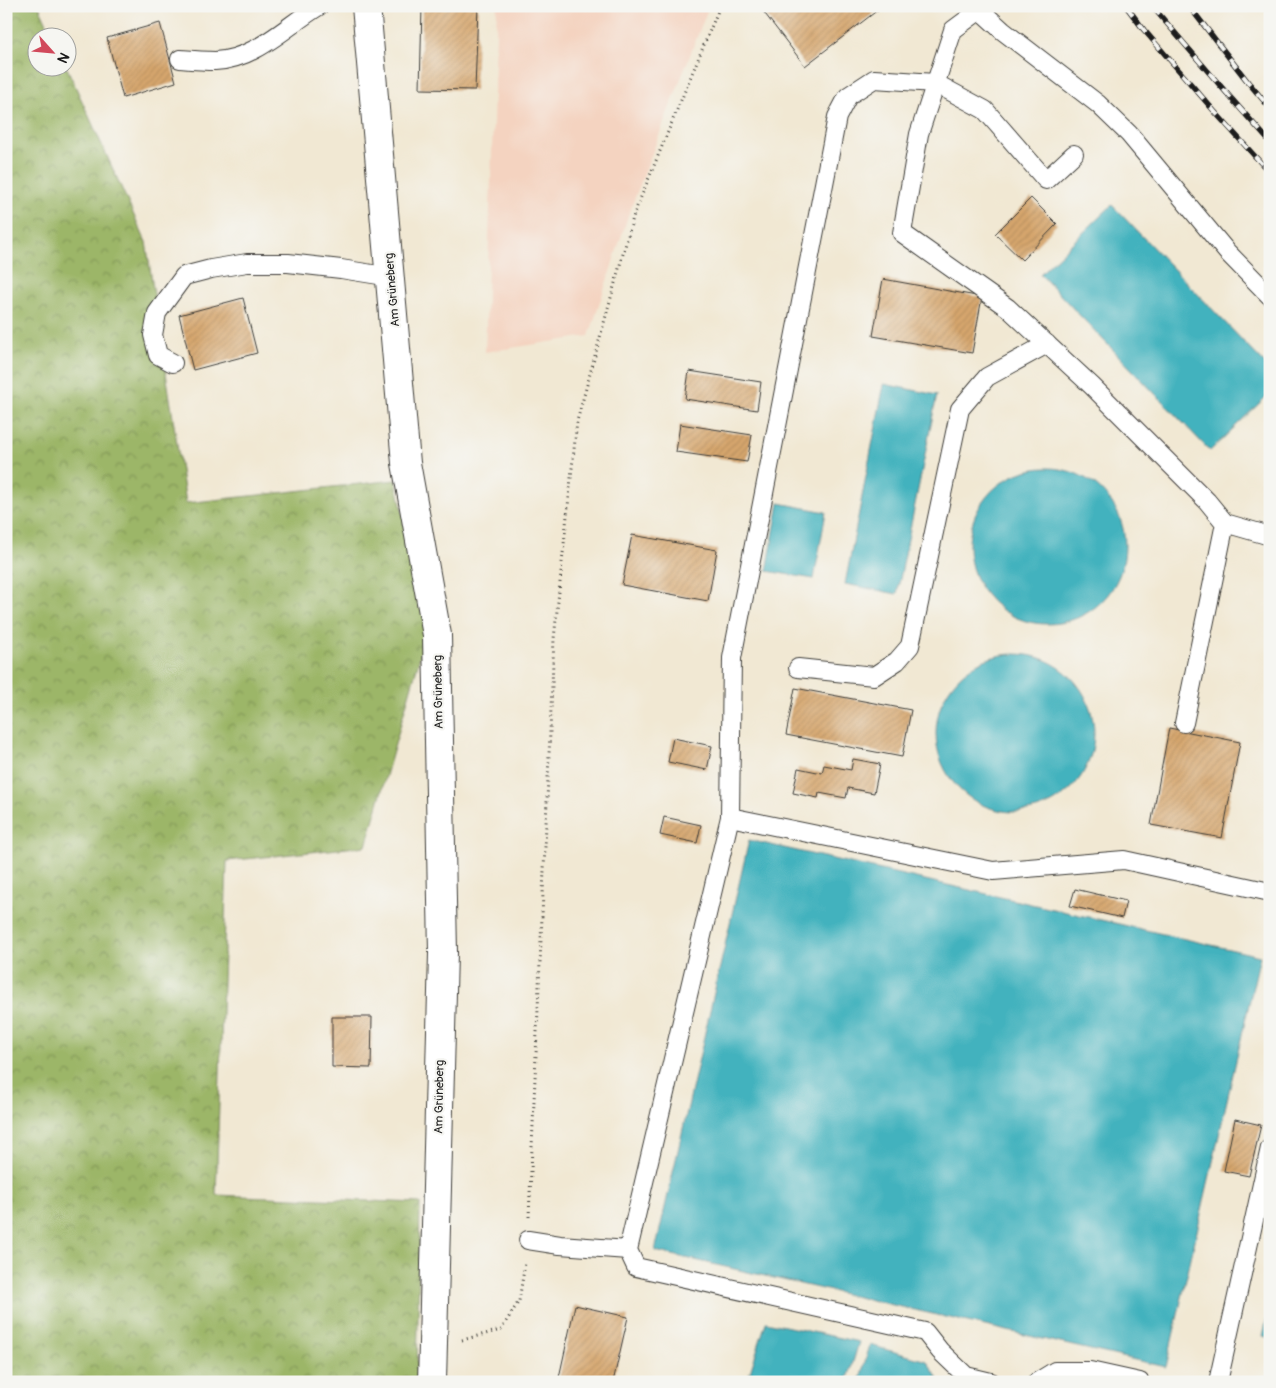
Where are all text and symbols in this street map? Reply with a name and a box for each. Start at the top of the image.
north arrow [28,28,78,78]
text: N [53,50,73,66]
street label: Am Grüneberg [382,252,403,328]
street label: Am Grüneberg [430,655,447,729]
street label: Am Grüneberg [431,1060,448,1134]

